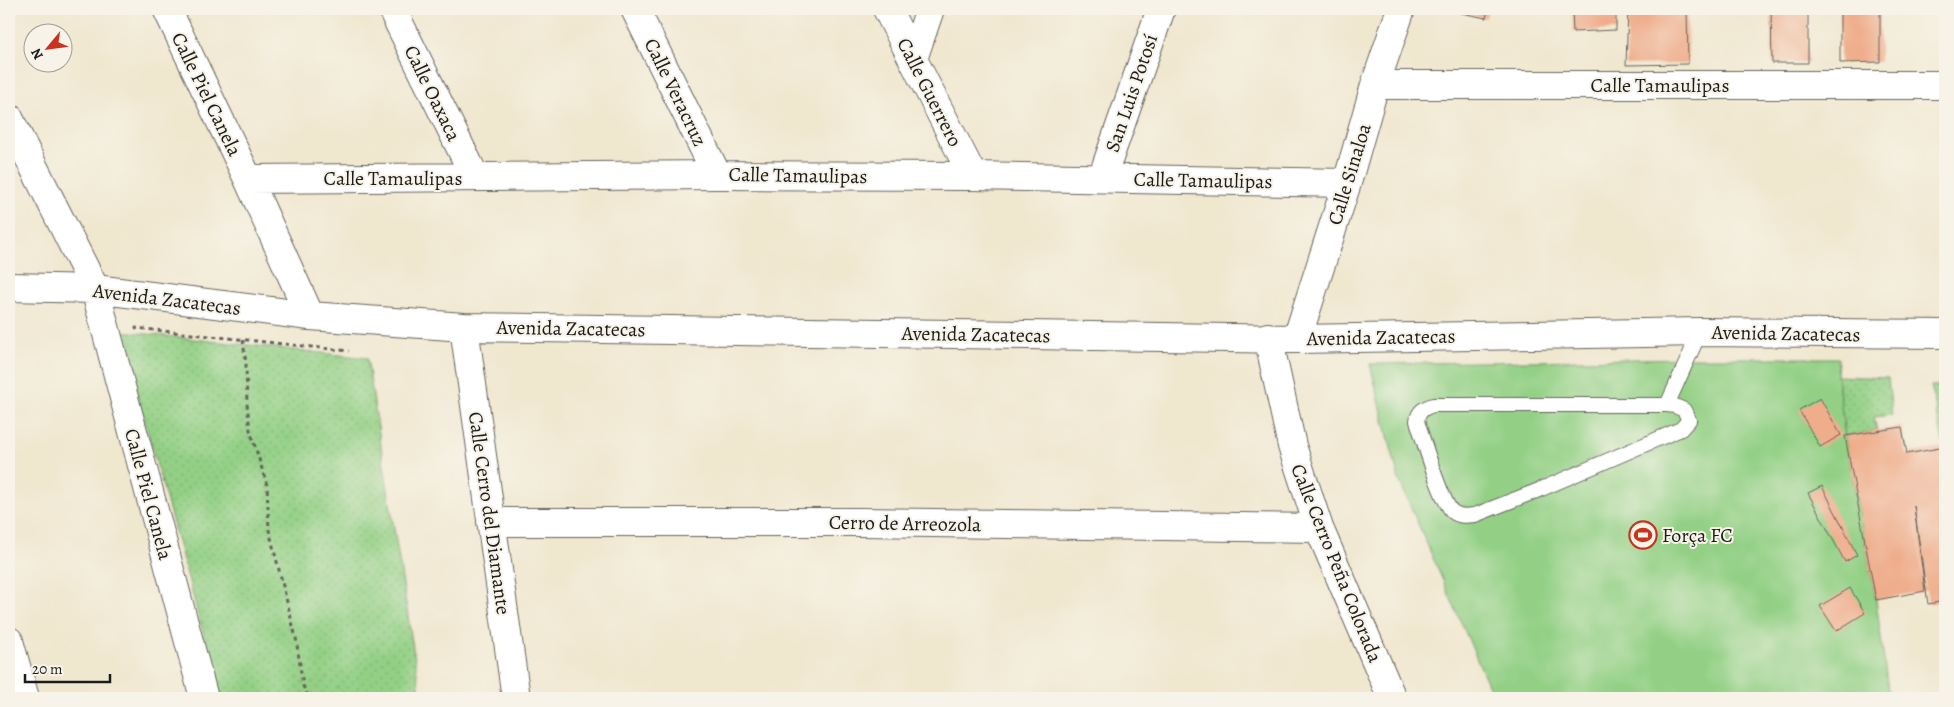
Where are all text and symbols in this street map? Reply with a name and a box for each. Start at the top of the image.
north arrow [22,22,72,72]
street label: Calle Piel Canela [165,28,249,161]
street label: San Luis Potosí [1099,30,1164,156]
street label: Calle Guerrero [891,33,969,151]
street label: Calle Veracruz [638,34,713,151]
street label: Calle Oaxaca [398,41,468,146]
text: N [26,45,48,63]
street label: Calle Tamaulipas [1591,72,1729,99]
street label: Calle Sinaloa [1321,119,1378,228]
street label: Calle Tamaulipas [728,161,868,190]
street label: Calle Tamaulipas [324,165,462,192]
street label: Calle Tamaulipas [1133,166,1273,195]
street label: Avenida Zacatecas [90,277,242,322]
street label: Avenida Zacatecas [495,314,646,343]
street label: Avenida Zacatecas [1710,319,1861,348]
street label: Avenida Zacatecas [900,320,1051,349]
street label: Avenida Zacatecas [1305,323,1456,352]
street label: Calle Cerro del Diamante [462,410,517,616]
street label: Calle Piel Canela [118,426,179,563]
street label: Calle Cerro Peña Colorada [1284,460,1389,667]
street label: Cerro de Arreozola [829,509,982,538]
sports icon: Força FC [1628,520,1658,550]
place label: Força FC [1662,522,1733,549]
scale bar [25,652,110,684]
text: 20 m [32,659,63,679]

